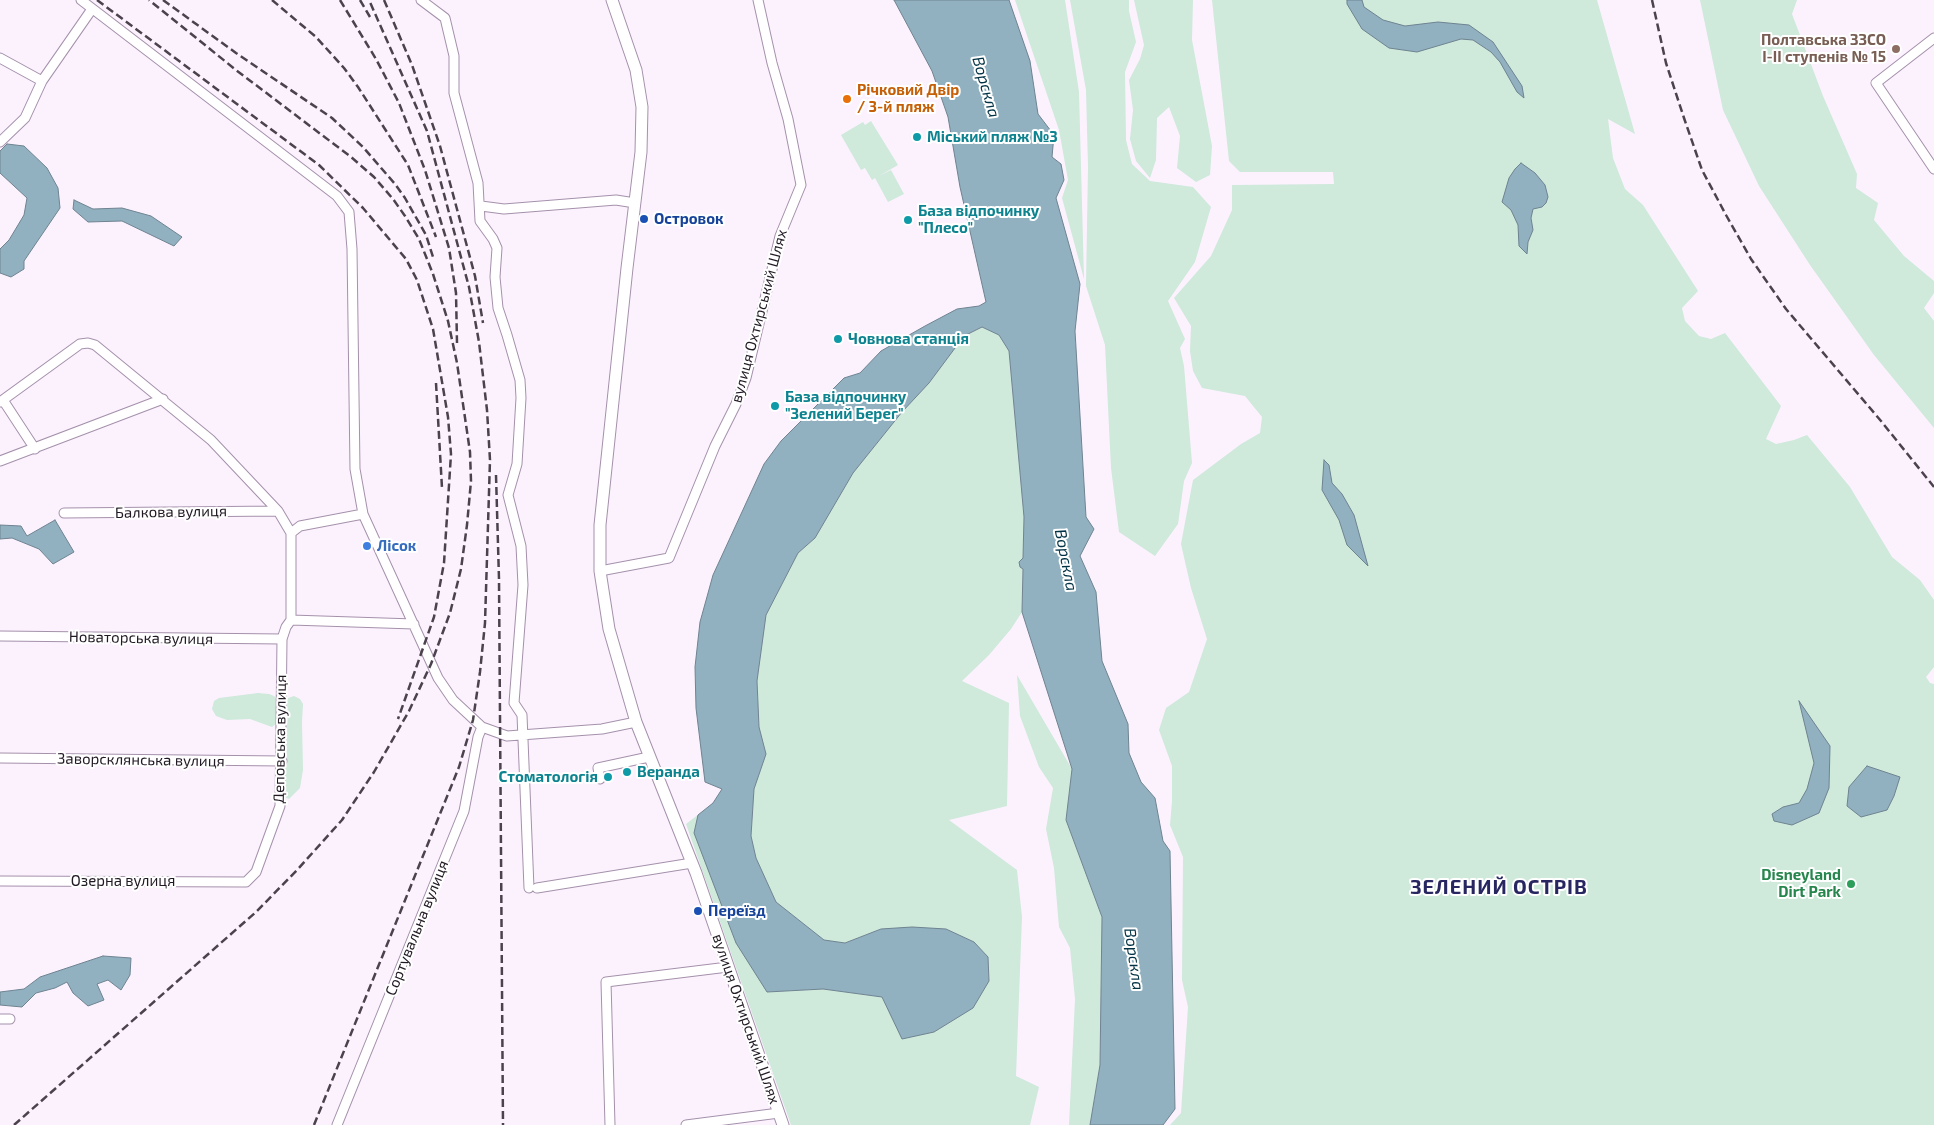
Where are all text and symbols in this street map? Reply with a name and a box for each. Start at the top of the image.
place label: Полтавська ЗЗСО І-ІІ ступенів № 15 [1761,31,1886,66]
marker: Полтавська ЗЗСО І-ІІ ступенів № 15 [1890,43,1902,55]
water label: Ворскла [968,54,1004,120]
place label: Річковий Двір / 3-й пляж [857,81,959,116]
marker: Річковий Двір / 3-й пляж [841,93,853,105]
place label: Міський пляж №3 [927,128,1058,146]
marker: Міський пляж №3 [911,131,923,143]
place label: База відпочинку "Плесо" [918,202,1039,237]
place label: Островок [654,210,724,228]
marker: Островок [638,213,650,225]
marker: База відпочинку "Плесо" [902,214,914,226]
street label: вулиця Охтирський Шлях [727,227,791,405]
place label: Човнова станція [848,330,969,348]
marker: Човнова станція [832,333,844,345]
place label: База відпочинку "Зелений Берег" [785,388,906,423]
marker: База відпочинку "Зелений Берег" [769,400,781,412]
street label: Балкова вулиця [115,502,227,522]
water label: Ворскла [1051,527,1081,593]
place label: Лісок [377,537,416,555]
marker: Лісок [361,540,373,552]
street label: Новаторська вулиця [69,628,213,648]
street label: Деповська вулиця [270,674,290,804]
street label: Заворсклянська вулиця [57,750,225,770]
place label: Веранда [637,763,700,781]
marker: Веранда [621,766,633,778]
place label: Стоматологія [498,768,598,786]
marker: Стоматологія [602,771,614,783]
street label: Сортувальна вулиця [382,858,452,998]
place label: Disneyland Dirt Park [1761,866,1841,901]
street label: Озерна вулиця [71,872,175,890]
district label: ЗЕЛЕНИЙ ОСТРІВ [1408,875,1590,899]
marker: Disneyland Dirt Park [1845,878,1857,890]
place label: Переїзд [708,902,766,920]
marker: Переїзд [692,905,704,917]
water label: Ворскла [1120,927,1148,991]
street label: вулиця Охтирський Шлях [708,932,784,1106]

